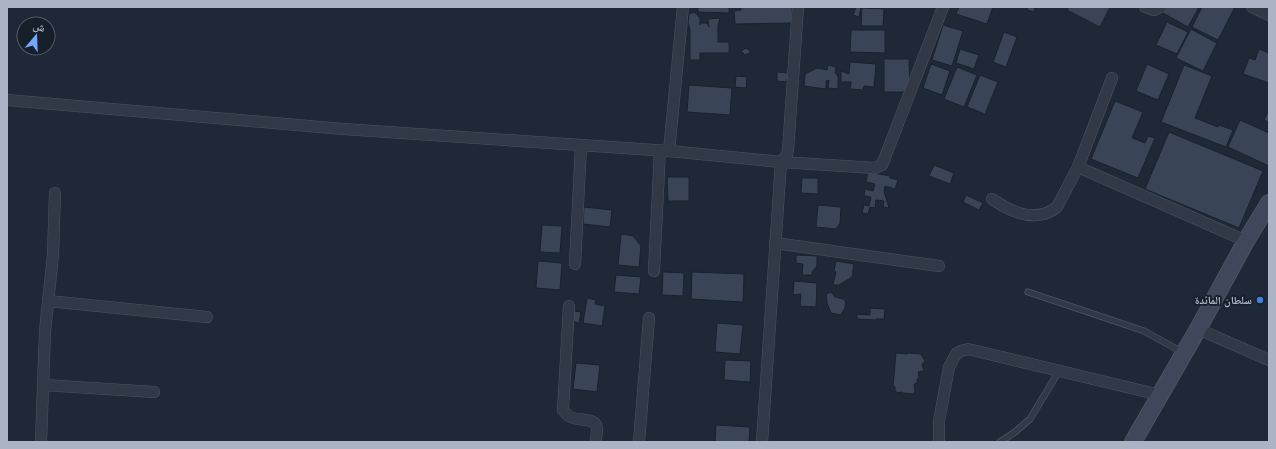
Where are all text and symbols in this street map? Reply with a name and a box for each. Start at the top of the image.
north arrow [16,16,56,56]
text: ش [31,18,47,36]
place label: سلطان المائدة [1195,293,1252,308]
marker: سلطان المائدة [1255,295,1265,305]

